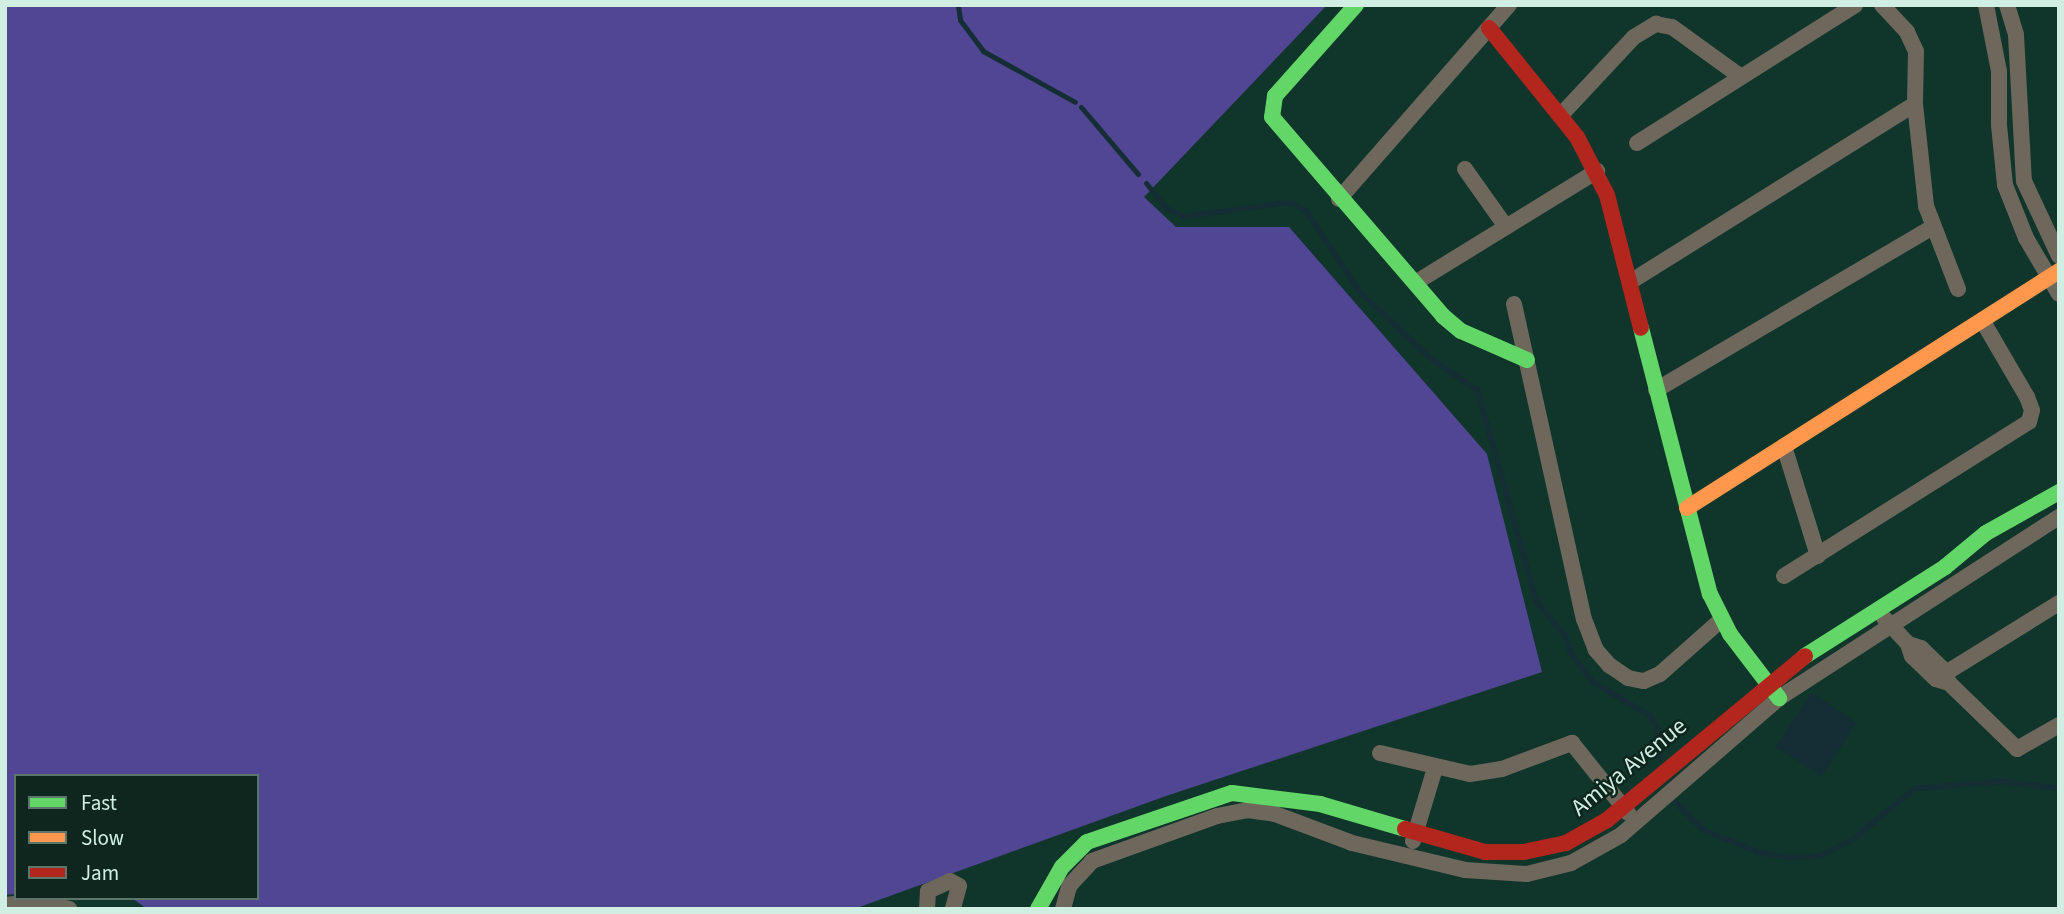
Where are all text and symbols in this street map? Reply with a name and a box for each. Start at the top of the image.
street label: Amiya Avenue [1565,712,1693,822]
legend [14,774,259,900]
text: Fast [81,788,117,818]
text: Slow [81,823,124,853]
text: Jam [81,858,119,888]

